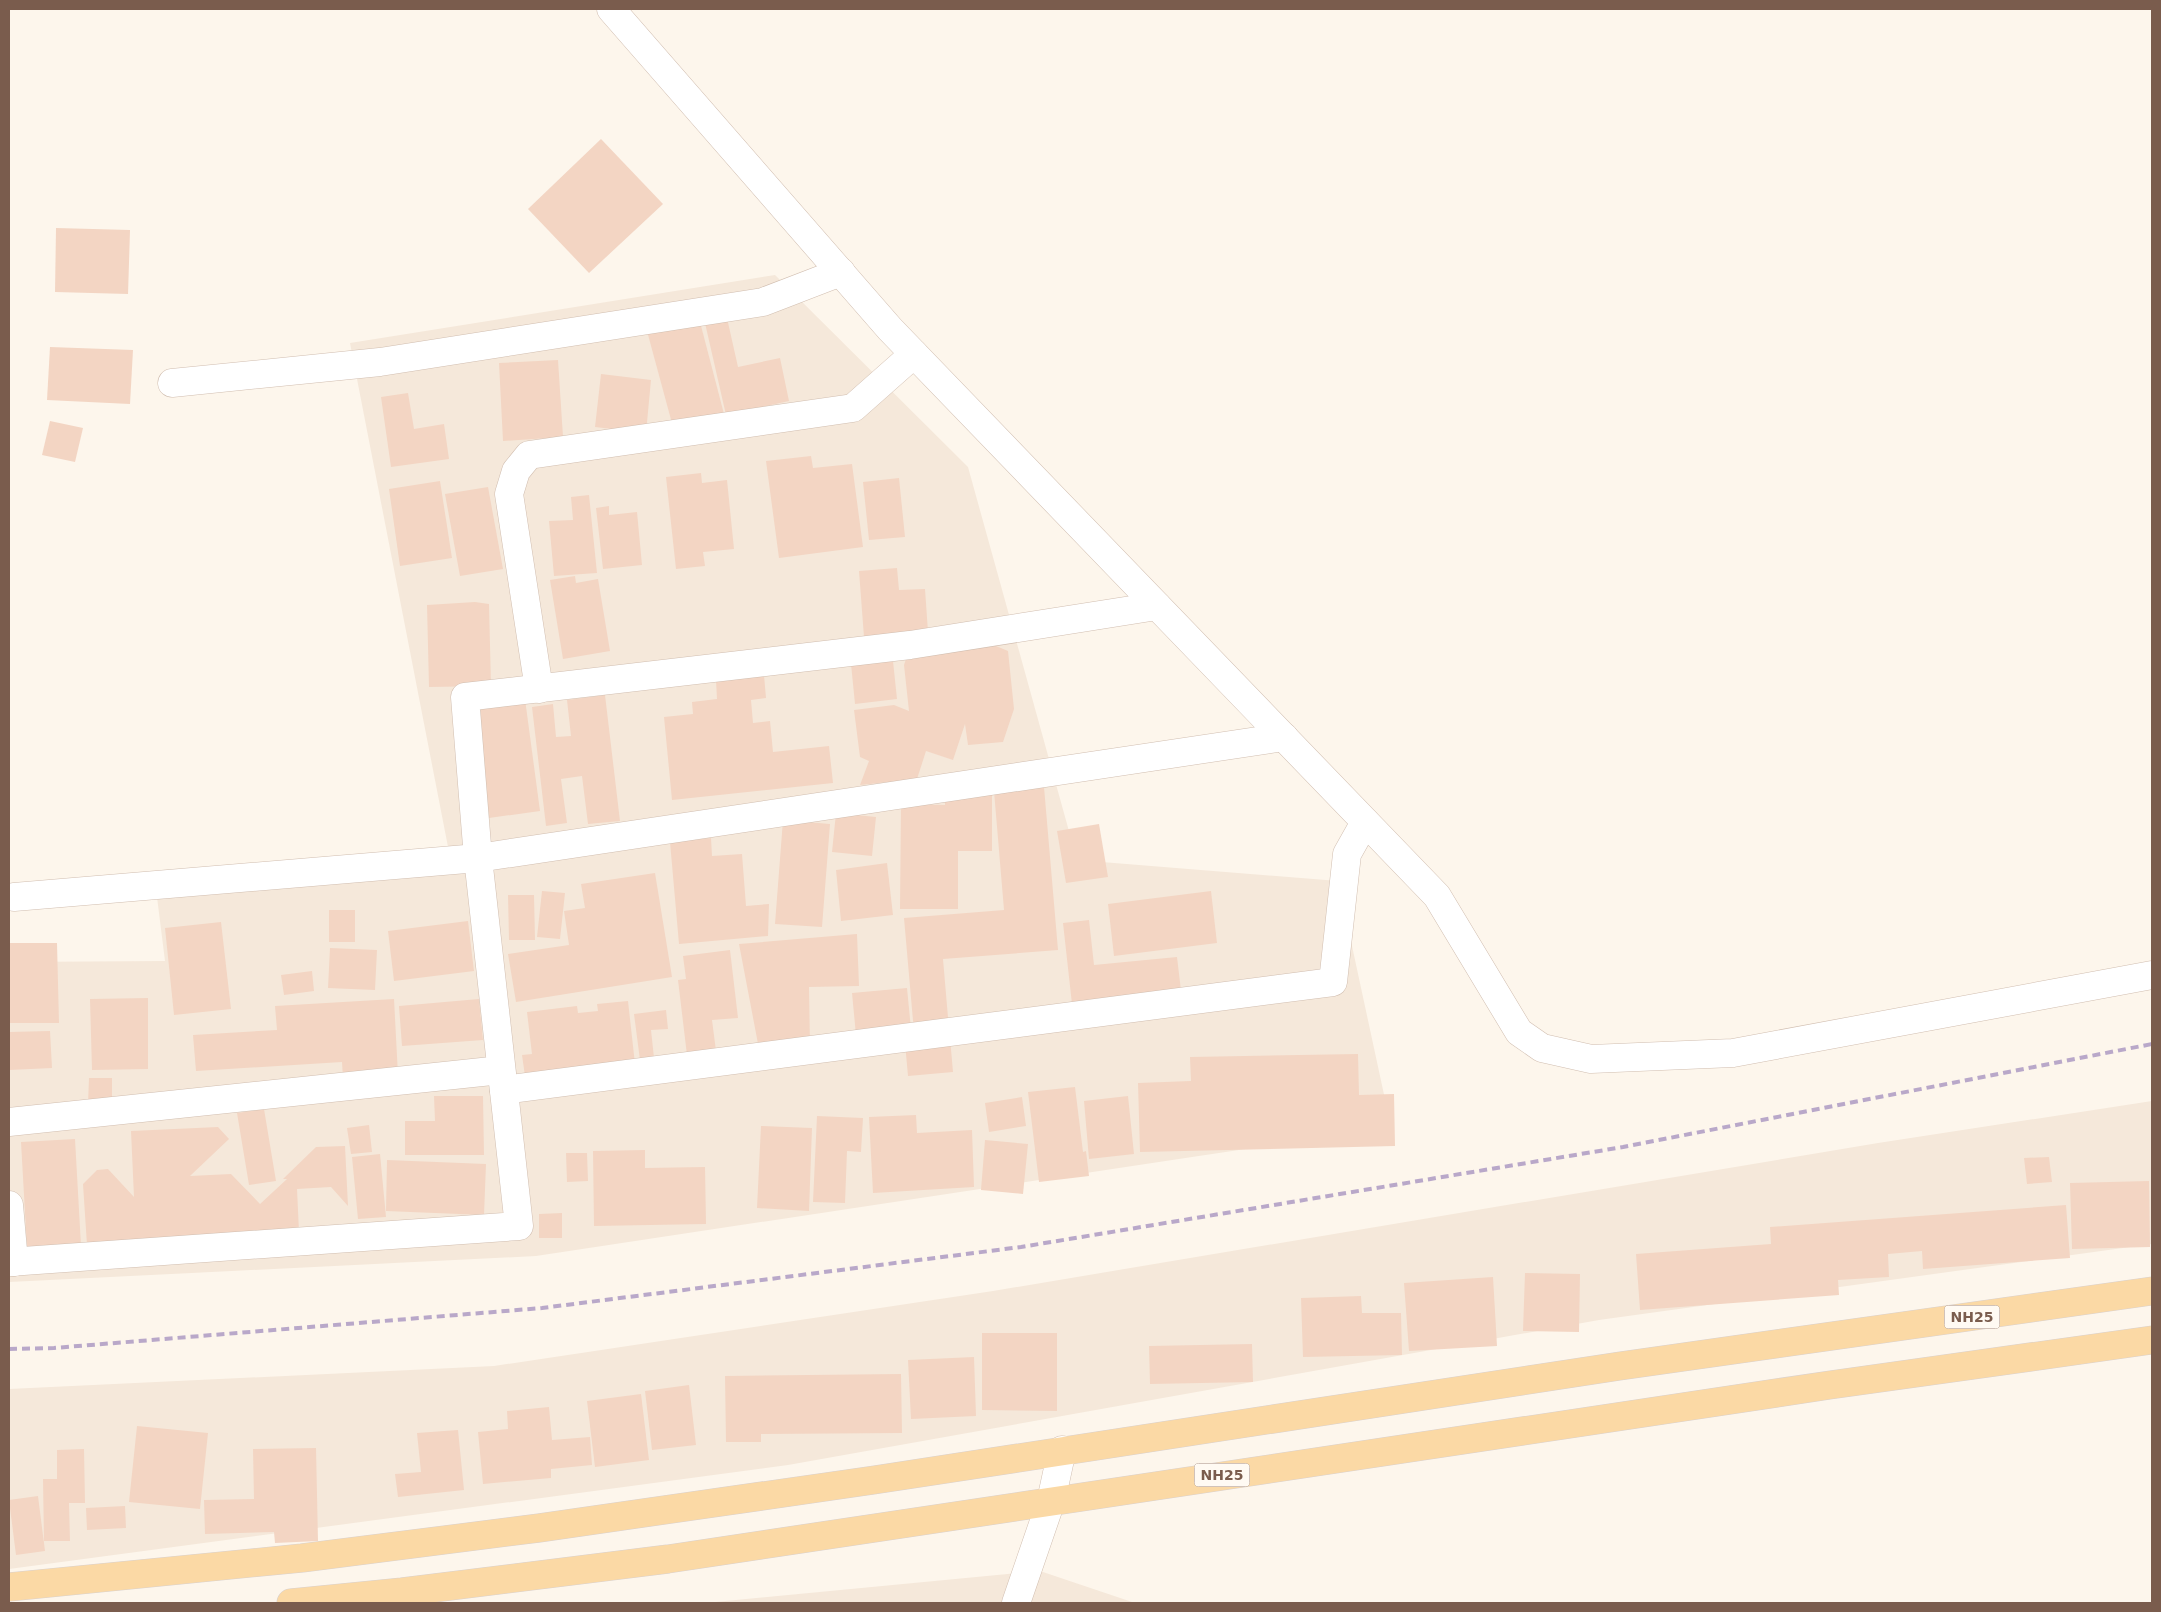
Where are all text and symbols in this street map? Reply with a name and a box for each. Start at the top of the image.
road number: NH25 [1944,1305,2000,1328]
road number: NH25 [1194,1464,1250,1486]

